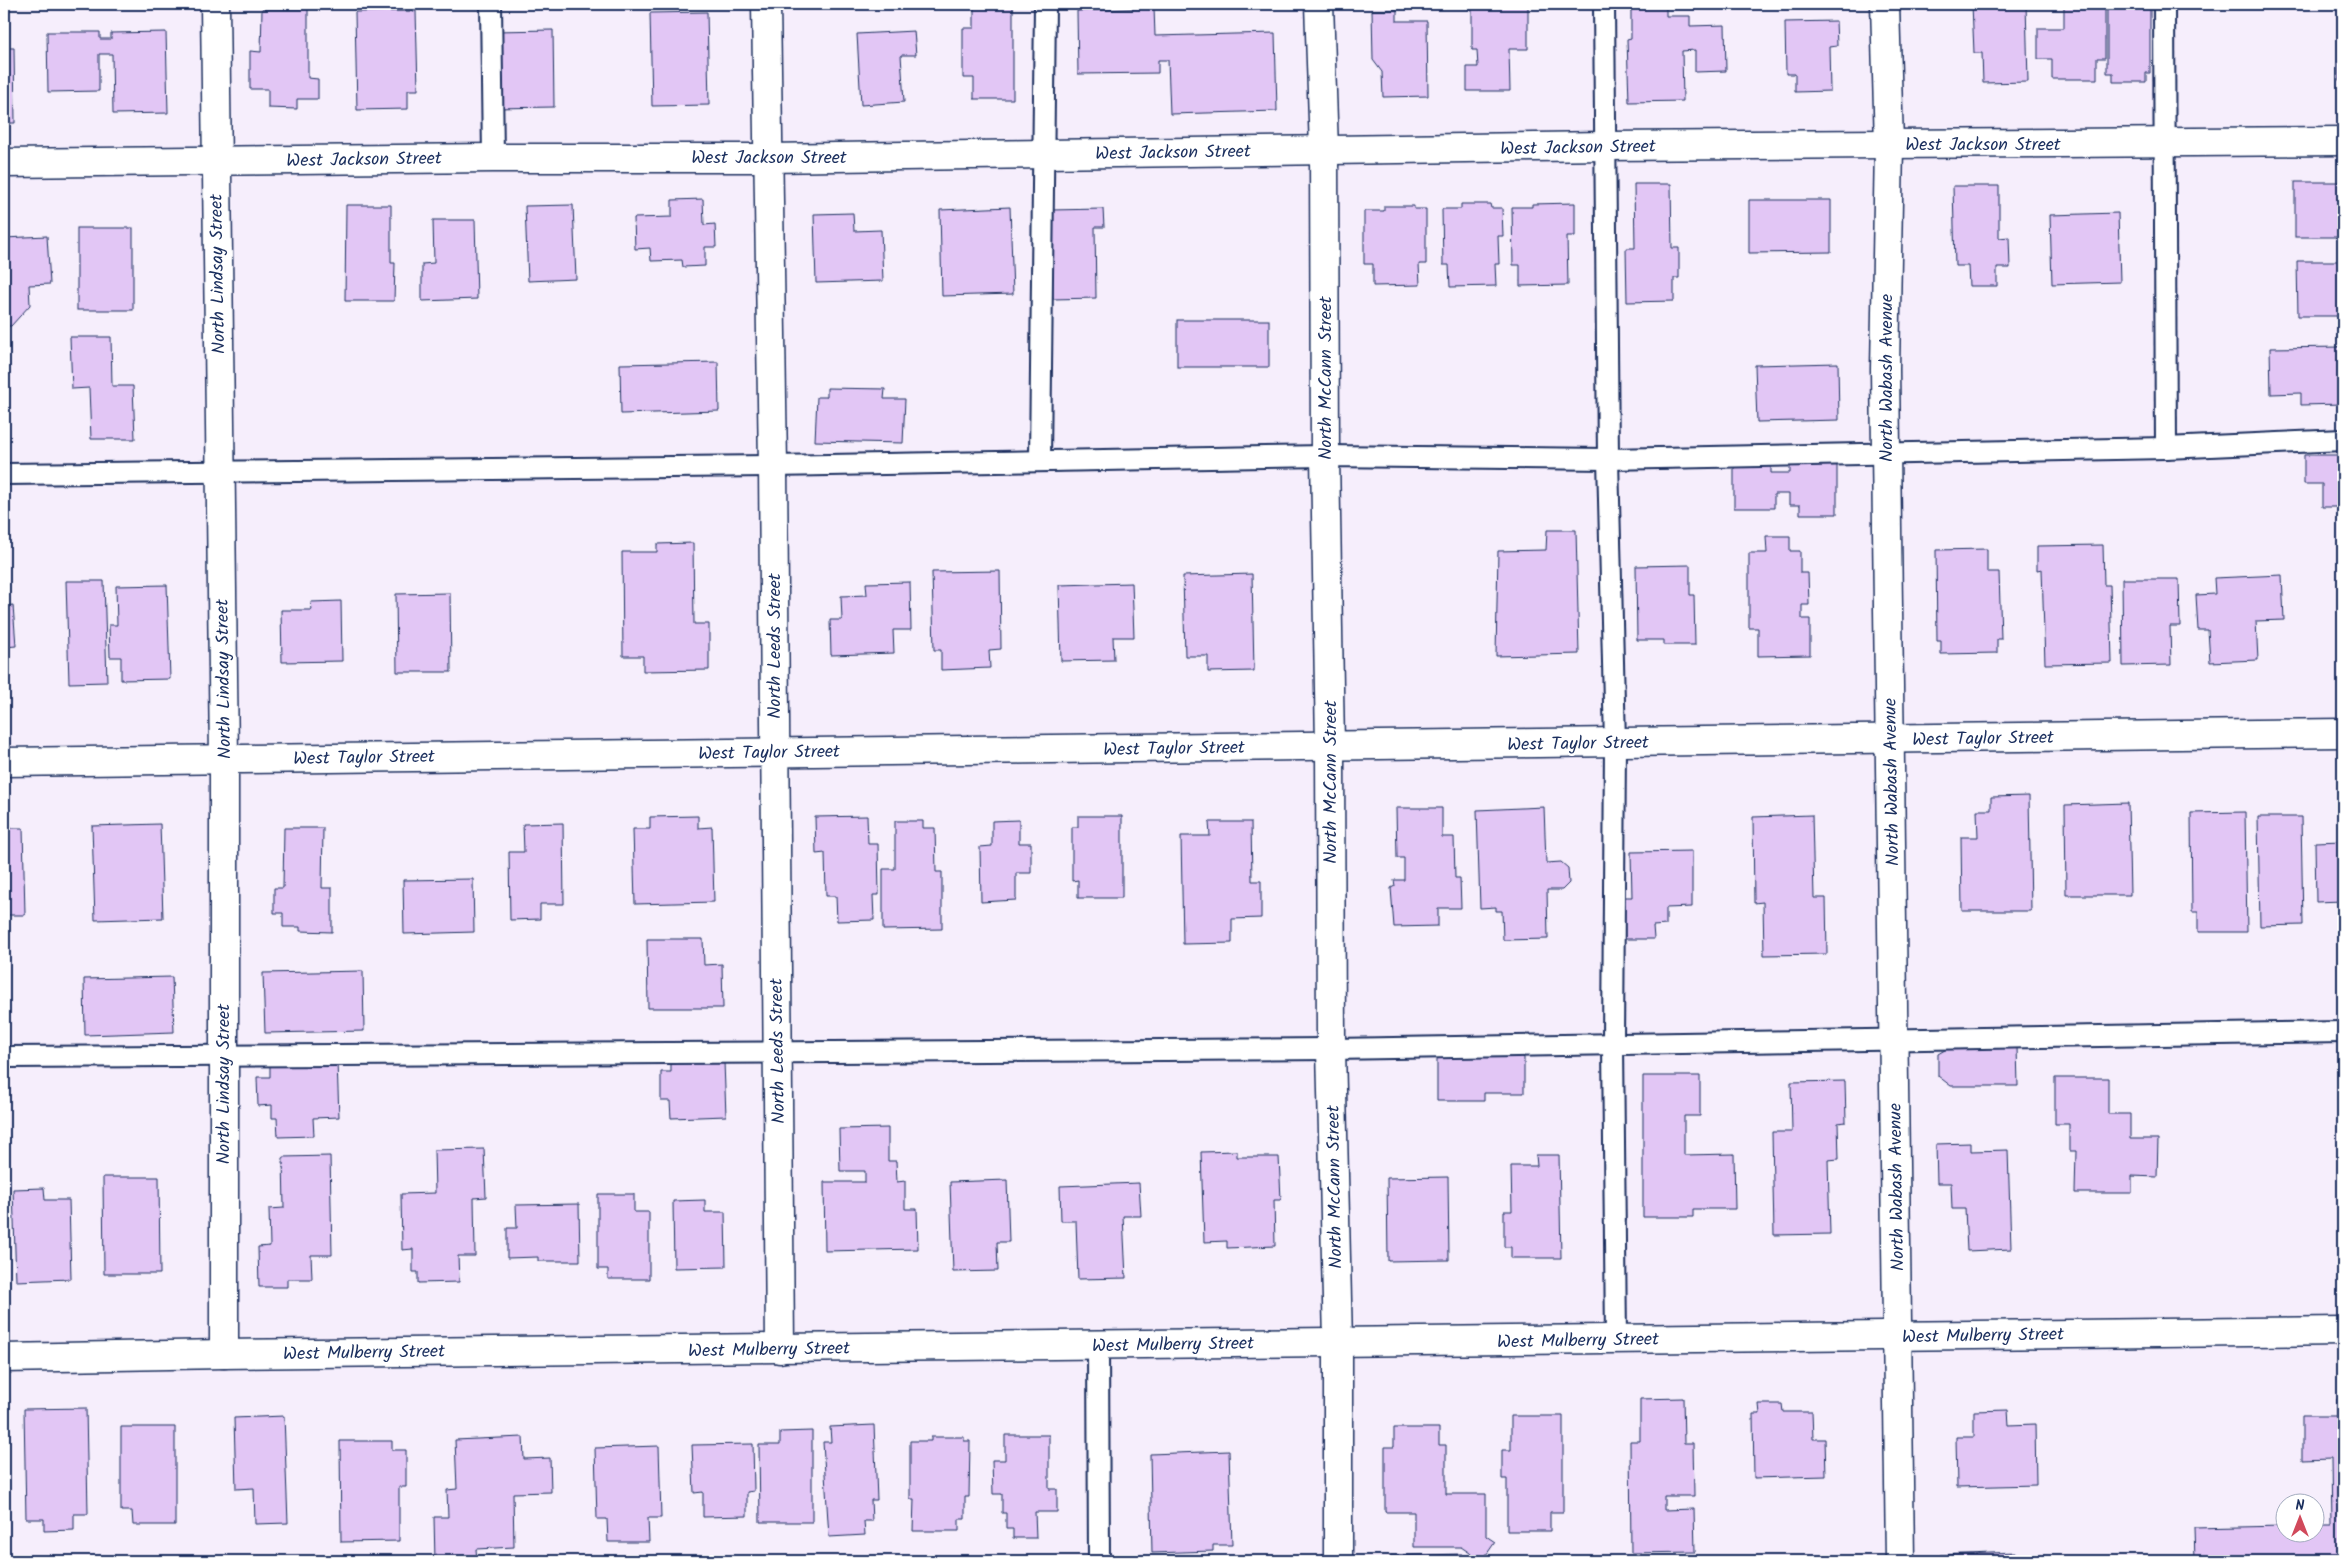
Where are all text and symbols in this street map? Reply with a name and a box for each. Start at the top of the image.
street label: West Jackson Street [1905,131,2062,160]
street label: West Jackson Street [1500,133,1657,164]
street label: West Jackson Street [1095,138,1252,169]
street label: West Jackson Street [691,144,848,173]
street label: West Jackson Street [286,145,443,176]
street label: North Lindsay Street [203,193,234,354]
street label: North Wabash Avenue [1873,294,1902,462]
street label: North McCann Street [1312,295,1341,460]
street label: North Leeds Street [761,572,790,719]
street label: North Lindsay Street [209,598,240,759]
street label: North Wabash Avenue [1877,698,1908,866]
street label: North McCann Street [1317,699,1346,864]
street label: West Taylor Street [1912,724,2055,755]
street label: West Taylor Street [1507,729,1650,760]
street label: West Taylor Street [1103,734,1246,765]
street label: West Taylor Street [698,738,841,769]
street label: West Taylor Street [293,743,436,774]
street label: North Leeds Street [763,977,794,1124]
street label: North Lindsay Street [210,1003,239,1164]
street label: North Wabash Avenue [1882,1103,1913,1271]
street label: North McCann Street [1320,1104,1351,1269]
street label: West Mulberry Street [1902,1321,2065,1352]
street label: West Mulberry Street [1497,1326,1660,1357]
street label: West Mulberry Street [1092,1330,1255,1361]
street label: West Mulberry Street [688,1335,851,1366]
street label: West Mulberry Street [283,1338,446,1369]
north arrow [2274,1492,2324,1542]
text: N [2296,1495,2305,1517]

